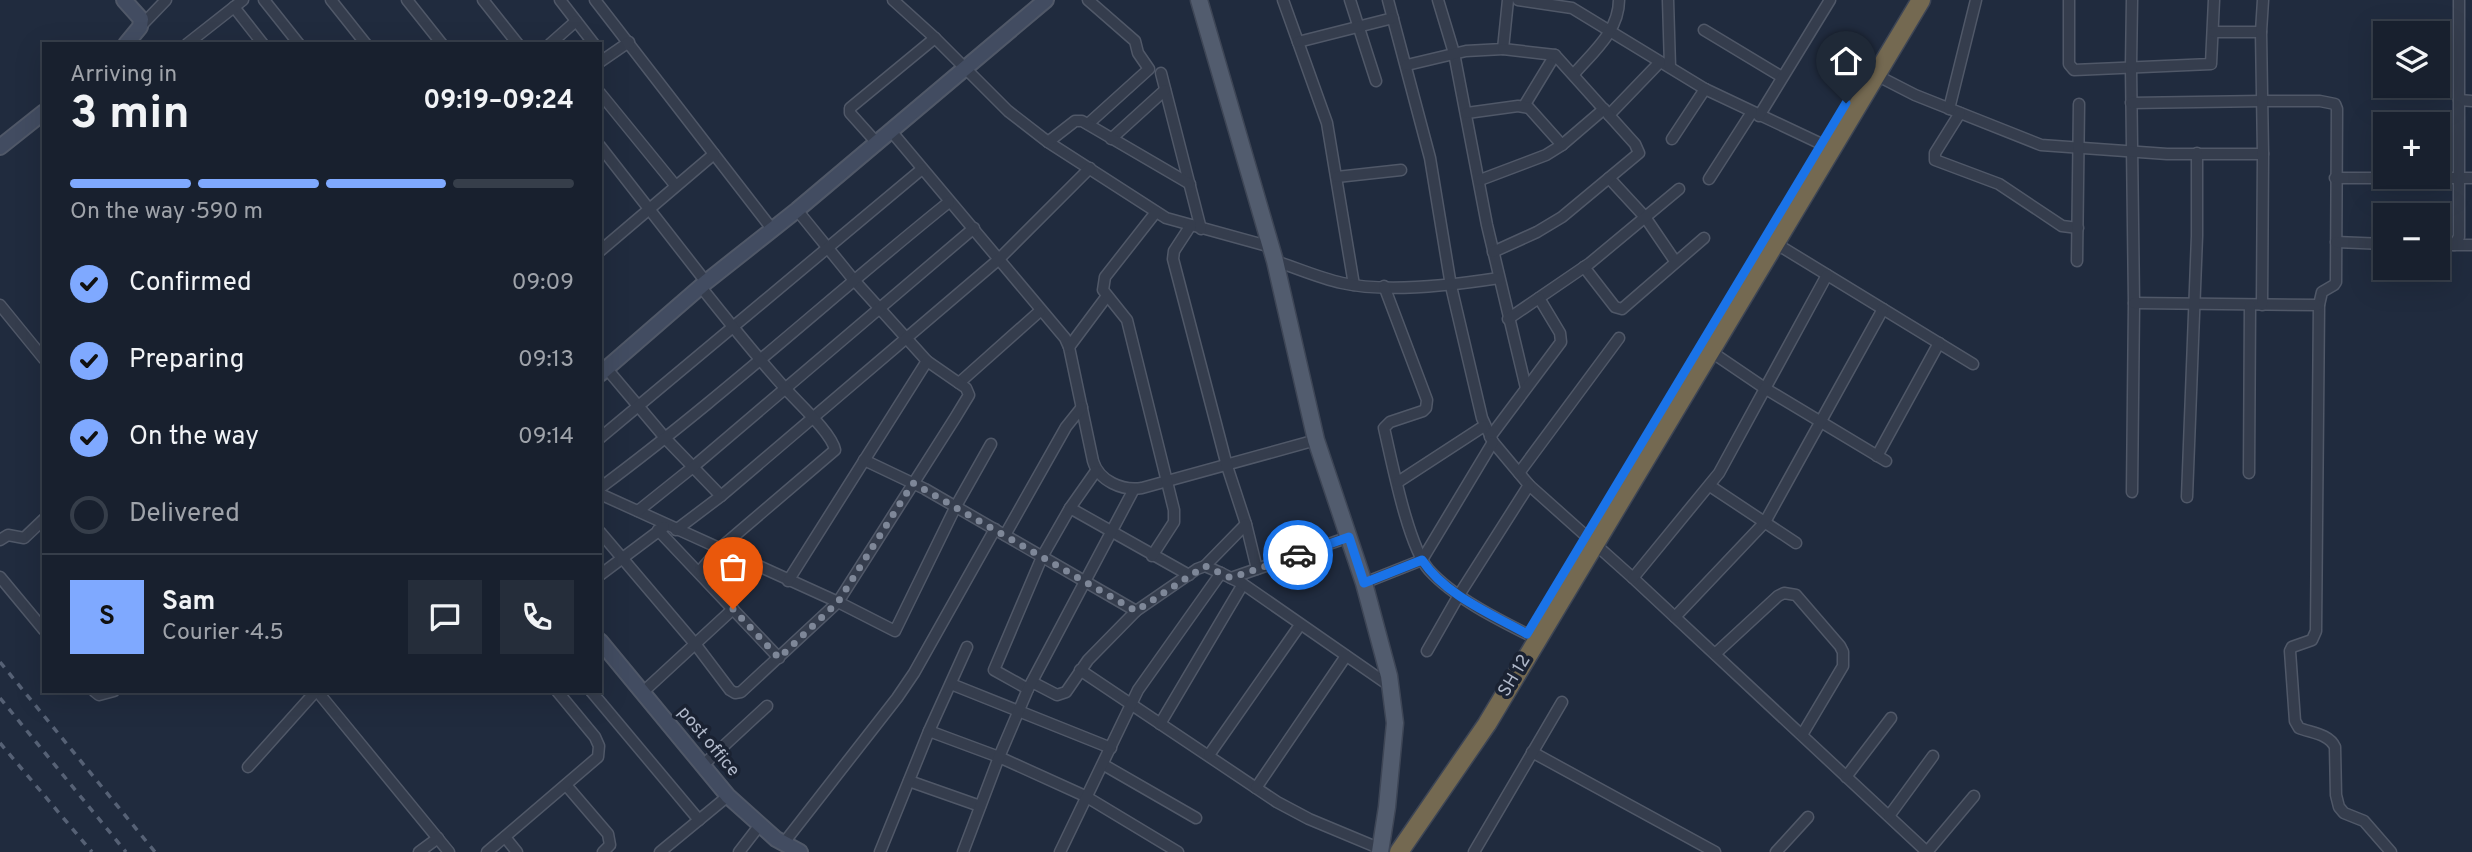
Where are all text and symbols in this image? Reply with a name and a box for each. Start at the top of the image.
map controls [2373,21,2450,280]
button: layers [2373,21,2450,98]
pin [1816,31,1876,103]
icon: home [1827,42,1865,80]
text: Arriving in [70,61,177,90]
text: 09:19–09:24 [423,85,574,118]
text: 3 min [70,86,190,145]
button: + [2373,112,2450,189]
text: On the way · 590 m [70,198,263,227]
button: − [2373,203,2450,280]
icon: check [70,265,108,303]
text: Confirmed [129,267,252,300]
text: 09:09 [512,269,574,298]
icon: check [70,342,108,380]
text: Preparing [129,344,244,377]
text: 09:13 [518,346,574,375]
icon: check [70,419,108,457]
text: On the way [129,421,259,454]
text: 09:14 [518,423,574,452]
text: Delivered [129,498,240,531]
courier [1263,520,1333,590]
icon: car [1279,536,1317,574]
pin [703,537,763,609]
icon: bag [714,548,752,586]
button: chat [408,580,482,654]
button: phone [500,580,574,654]
text: Sam [162,586,215,619]
text: S [99,601,115,634]
text: Courier · 4.5 [162,619,284,648]
street label: SH 12 [1493,651,1537,701]
street label: post office [672,702,744,782]

